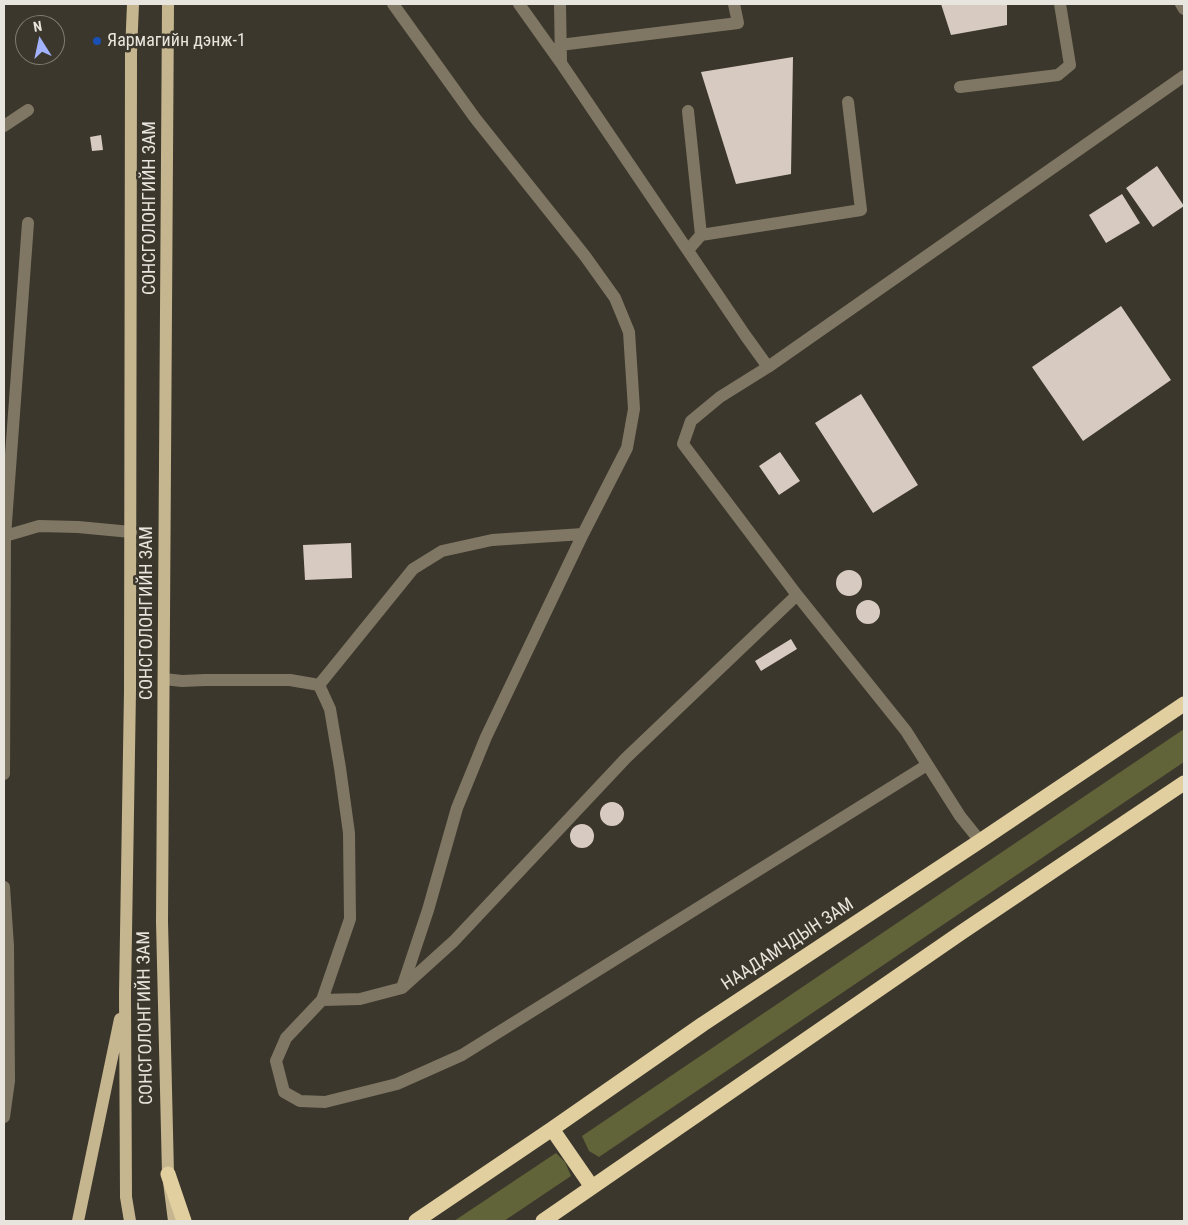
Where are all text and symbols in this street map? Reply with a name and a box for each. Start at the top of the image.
north arrow [15,15,65,65]
text: N [32,18,43,35]
place label: Яармагийн дэнж-1 [107,30,246,52]
marker: Яармагийн дэнж-1 [91,35,103,47]
street label: СОНСГОЛОНГИЙН ЗАМ [139,121,161,295]
street label: СОНСГОЛОНГИЙН ЗАМ [136,526,158,700]
street label: НААДАМЧДЫН ЗАМ [718,894,858,996]
street label: СОНСГОЛОНГИЙН ЗАМ [134,931,158,1105]

